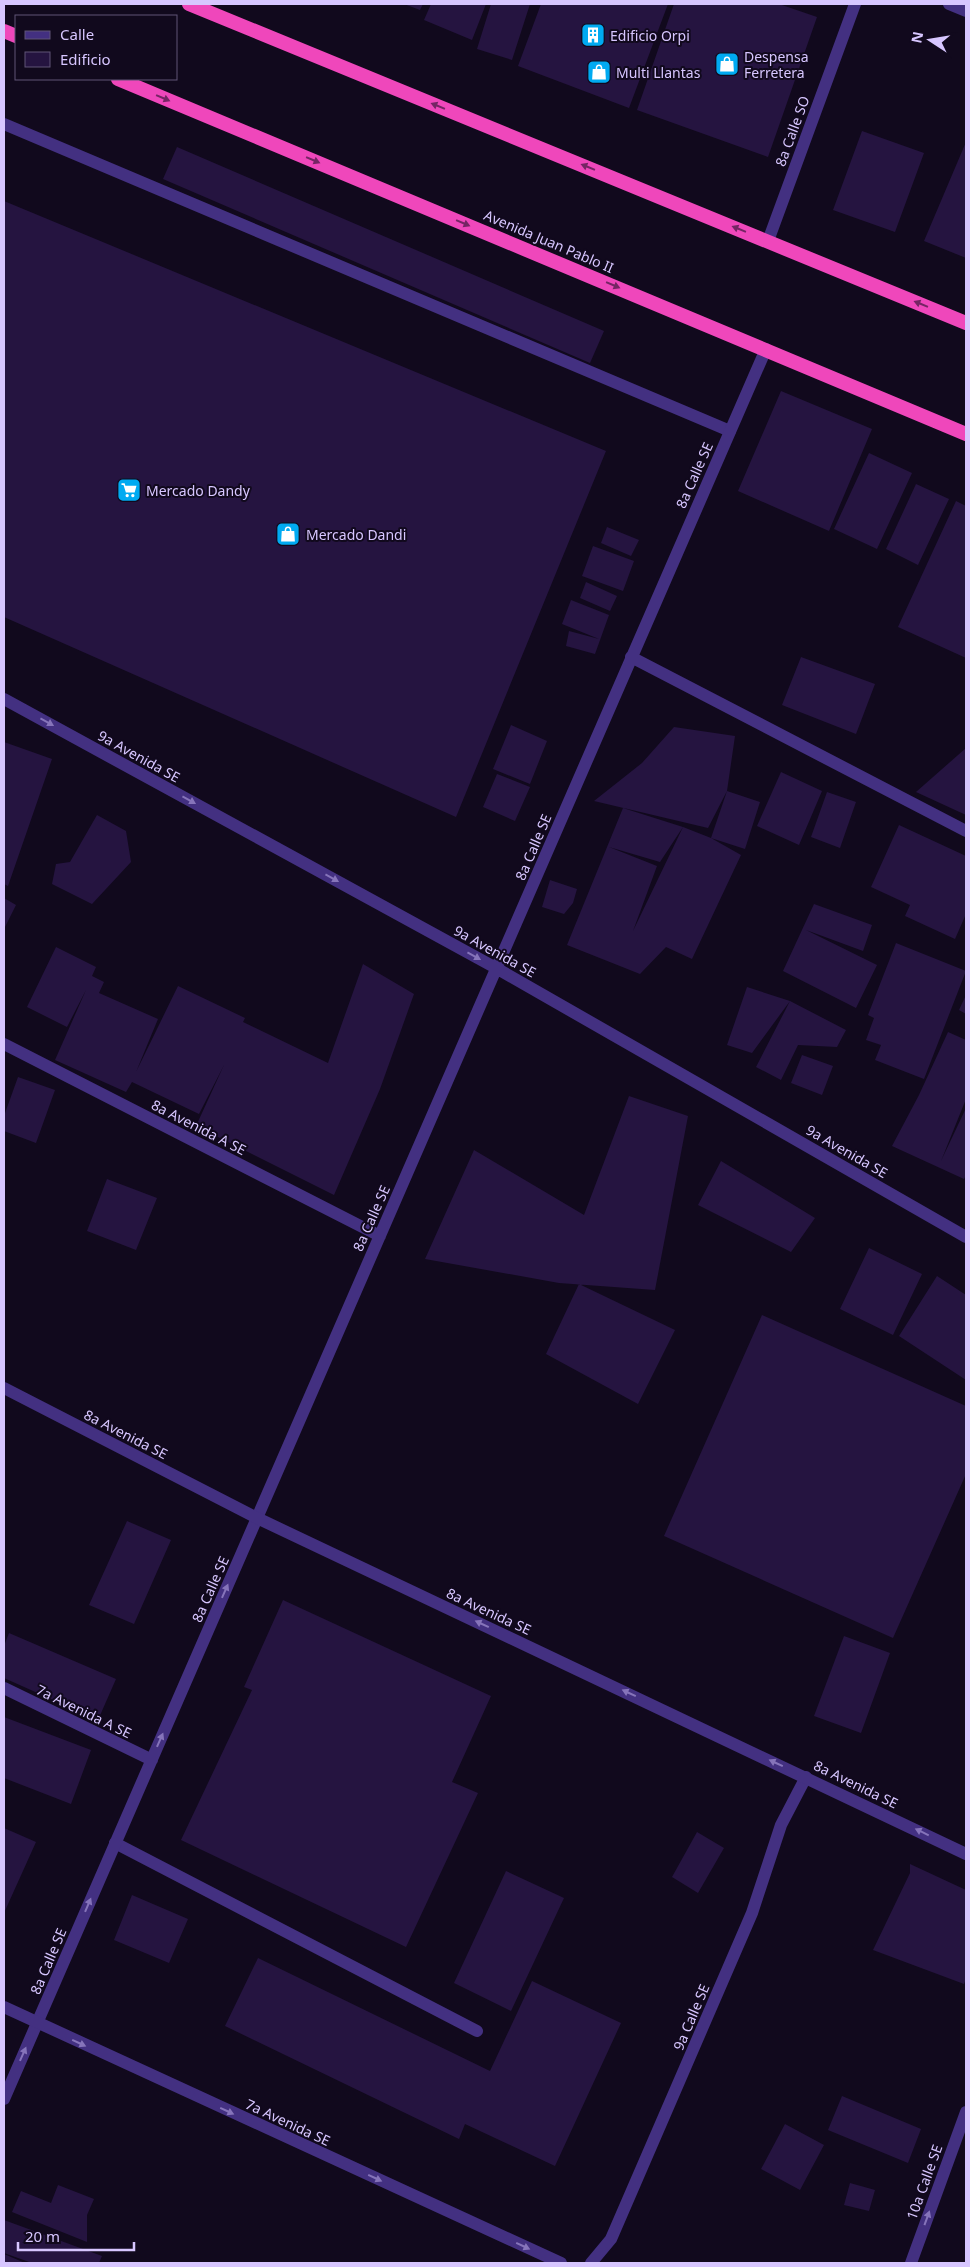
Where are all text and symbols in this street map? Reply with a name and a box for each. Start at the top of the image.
legend [15,15,178,80]
north arrow [905,15,955,65]
building icon: Edificio Orpi [580,22,606,48]
text: Calle [60,24,94,44]
place label: Edificio Orpi [610,26,690,45]
text: N [906,30,927,45]
place label: Despensa Ferretera [744,47,809,82]
text: Edificio [60,49,111,69]
shop icon: Despensa Ferretera [714,51,740,77]
shop icon: Multi Llantas [586,59,612,85]
place label: Multi Llantas [616,63,701,82]
street label: 8a Calle SO [770,93,814,169]
one-way arrow [156,94,170,102]
one-way arrow [431,101,445,109]
one-way arrow [306,157,320,165]
one-way arrow [581,163,595,171]
street label: Avenida Juan Pablo II [481,205,617,277]
one-way arrow [456,219,470,227]
one-way arrow [731,225,746,232]
one-way arrow [606,282,620,290]
one-way arrow [914,300,928,308]
street label: 8a Calle SE [671,439,717,511]
supermarket icon: Mercado Dandy [116,477,142,503]
place label: Mercado Dandy [146,481,251,500]
shop icon: Mercado Dandi [275,521,301,547]
place label: Mercado Dandi [306,525,406,544]
one-way arrow [39,718,54,726]
street label: 9a Avenida SE [94,726,184,786]
one-way arrow [182,796,196,804]
street label: 8a Calle SE [510,811,556,883]
one-way arrow [324,874,339,882]
street label: 9a Avenida SE [450,921,540,981]
one-way arrow [467,952,482,960]
street label: 8a Avenida A SE [148,1095,250,1159]
street label: 9a Avenida SE [803,1120,891,1182]
street label: 8a Calle SE [348,1182,394,1254]
street label: 8a Avenida SE [81,1405,171,1463]
street label: 8a Calle SE [187,1553,233,1625]
street label: 8a Avenida SE [444,1583,534,1639]
one-way arrow [222,1584,230,1598]
one-way arrow [474,1620,489,1628]
street label: 7a Avenida A SE [33,1680,135,1742]
one-way arrow [621,1689,636,1698]
one-way arrow [157,1733,165,1747]
street label: 8a Avenida SE [811,1755,901,1813]
one-way arrow [769,1758,783,1766]
one-way arrow [915,1828,929,1836]
one-way arrow [85,1898,93,1912]
street label: 8a Calle SE [25,1925,71,1997]
street label: 9a Calle SE [668,1981,714,2053]
one-way arrow [72,2040,86,2048]
one-way arrow [20,2047,28,2061]
street label: 7a Avenida SE [243,2094,333,2150]
one-way arrow [220,2107,234,2115]
street label: 10a Calle SE [902,2142,946,2222]
one-way arrow [368,2175,382,2183]
one-way arrow [924,2210,931,2225]
scale bar [18,2220,134,2252]
text: 20 m [25,2226,60,2246]
one-way arrow [516,2242,530,2250]

